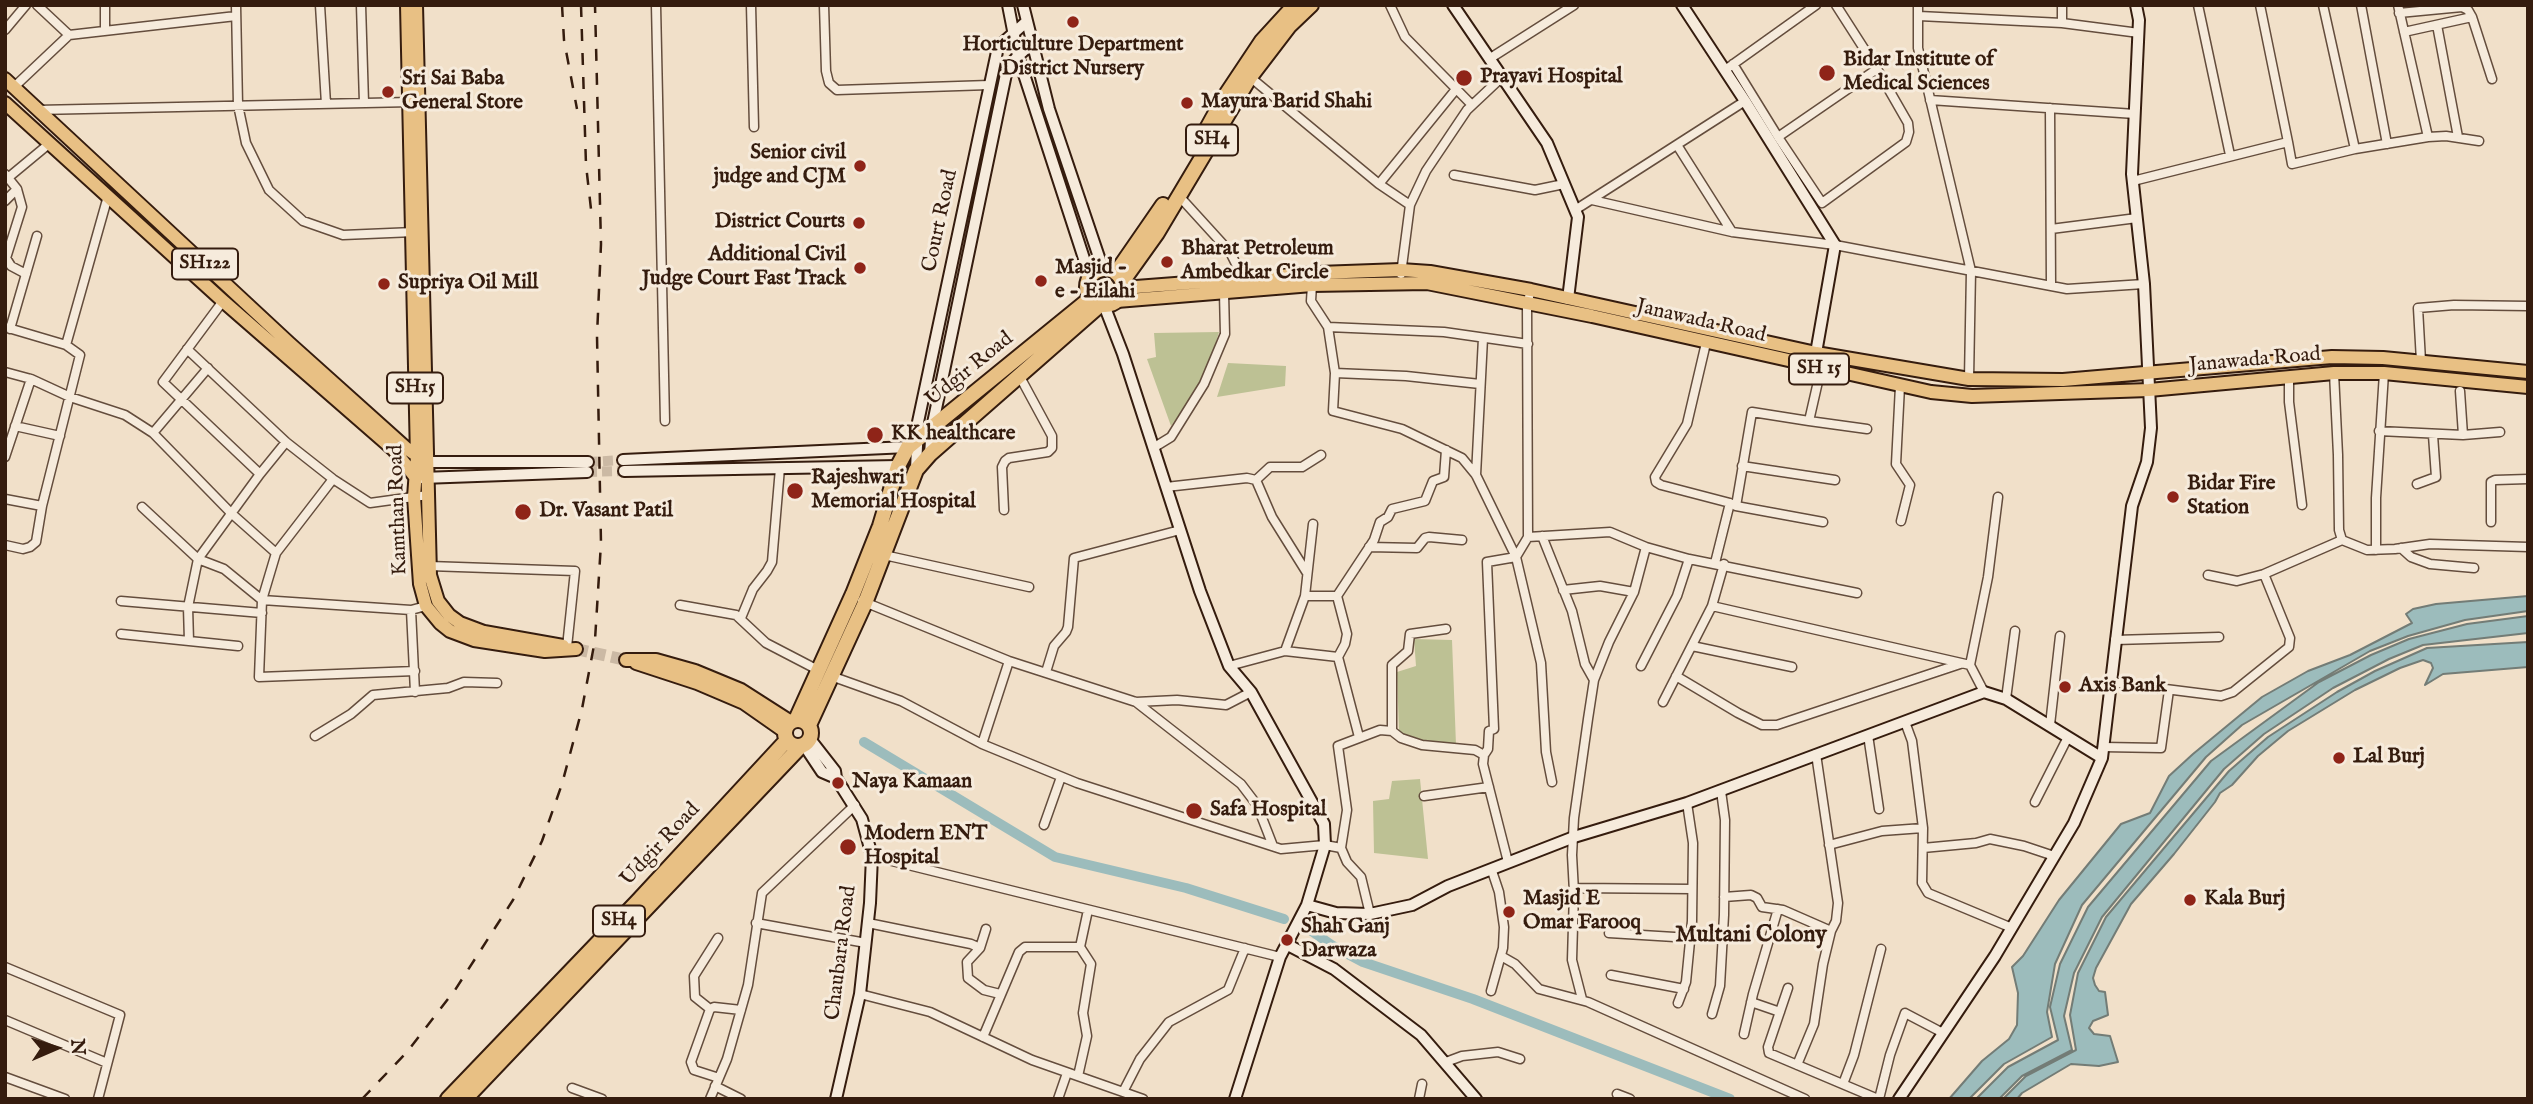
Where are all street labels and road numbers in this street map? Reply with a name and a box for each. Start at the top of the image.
road number: SH4 [1186,124,1238,156]
street label: Court Road [918,167,964,275]
road number: SH122 [172,248,238,280]
street label: Janawada Road [1634,295,1768,349]
street label: Udgir Road [921,327,1019,413]
street label: Janawada Road [2188,343,2322,379]
road number: SH 15 [1789,354,1849,384]
road number: SH15 [387,372,443,404]
street label: Kamthan Road [384,444,414,576]
street label: Udgir Road [616,798,706,892]
street label: Chaubara Road [821,884,863,1022]
road number: SH4 [593,906,645,937]

